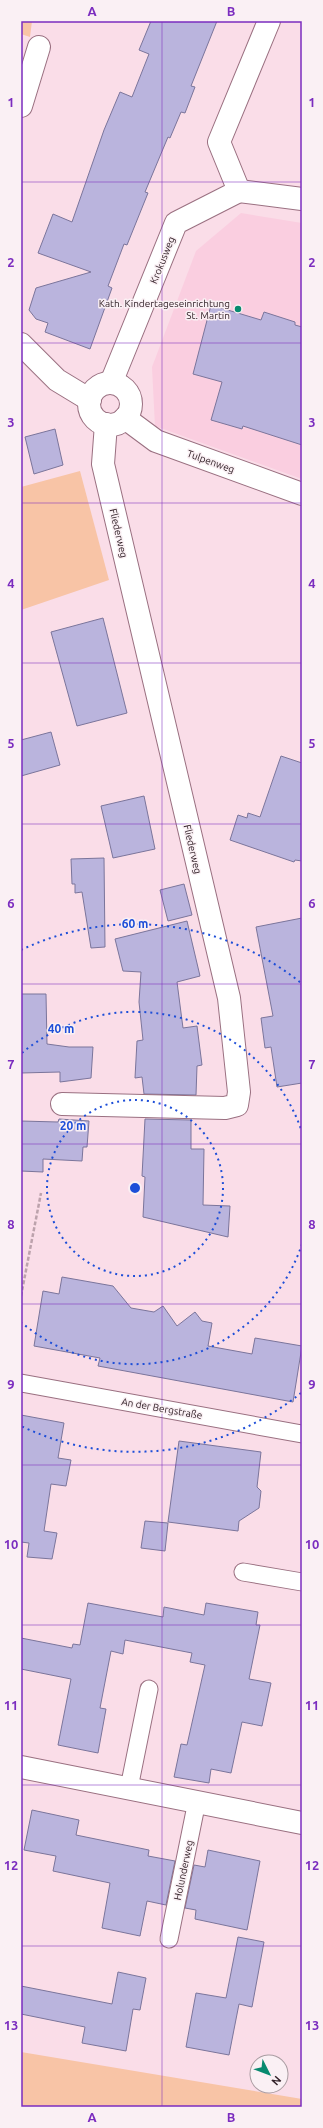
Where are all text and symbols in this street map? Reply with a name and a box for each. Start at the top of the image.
text: A [87,4,97,18]
text: B [227,4,236,18]
text: 1 [7,95,15,109]
text: 1 [308,95,316,109]
street label: Krokusweg [148,235,177,285]
text: 2 [7,255,15,269]
text: 2 [308,255,316,269]
place label: Kath. Kindertageseinrichtung St. Martin [99,298,230,321]
marker: Kath. Kindertageseinrichtung St. Martin [233,304,243,314]
text: 3 [7,415,15,429]
text: 3 [308,415,316,429]
street label: Tulpenweg [186,448,236,475]
street label: Fliederweg [108,507,130,559]
text: 4 [7,576,15,590]
text: 4 [308,576,316,590]
text: 5 [7,736,15,750]
text: 5 [308,736,316,750]
street label: Fliederweg [182,823,204,875]
text: 6 [7,896,15,910]
text: 6 [308,896,316,910]
text: 60 m [122,917,148,930]
text: 40 m [48,1022,74,1035]
text: 7 [7,1057,15,1071]
text: 7 [308,1057,316,1071]
text: 20 m [60,1119,86,1132]
centre of rings [128,1181,142,1195]
text: 8 [7,1217,15,1231]
text: 8 [308,1217,316,1231]
text: 9 [7,1377,15,1391]
text: 9 [308,1377,316,1391]
street label: An der Bergstraße [121,1396,203,1421]
text: 10 [4,1537,18,1551]
text: 10 [305,1537,319,1551]
text: 11 [4,1698,18,1712]
text: 11 [305,1698,319,1712]
street label: Holunderweg [172,1839,195,1901]
text: 12 [4,1858,18,1872]
text: 12 [305,1858,319,1872]
text: 13 [4,2018,18,2032]
text: 13 [305,2018,319,2032]
north arrow [249,2054,289,2094]
text: N [269,2074,284,2088]
text: A [87,2110,97,2124]
text: B [227,2110,236,2124]

